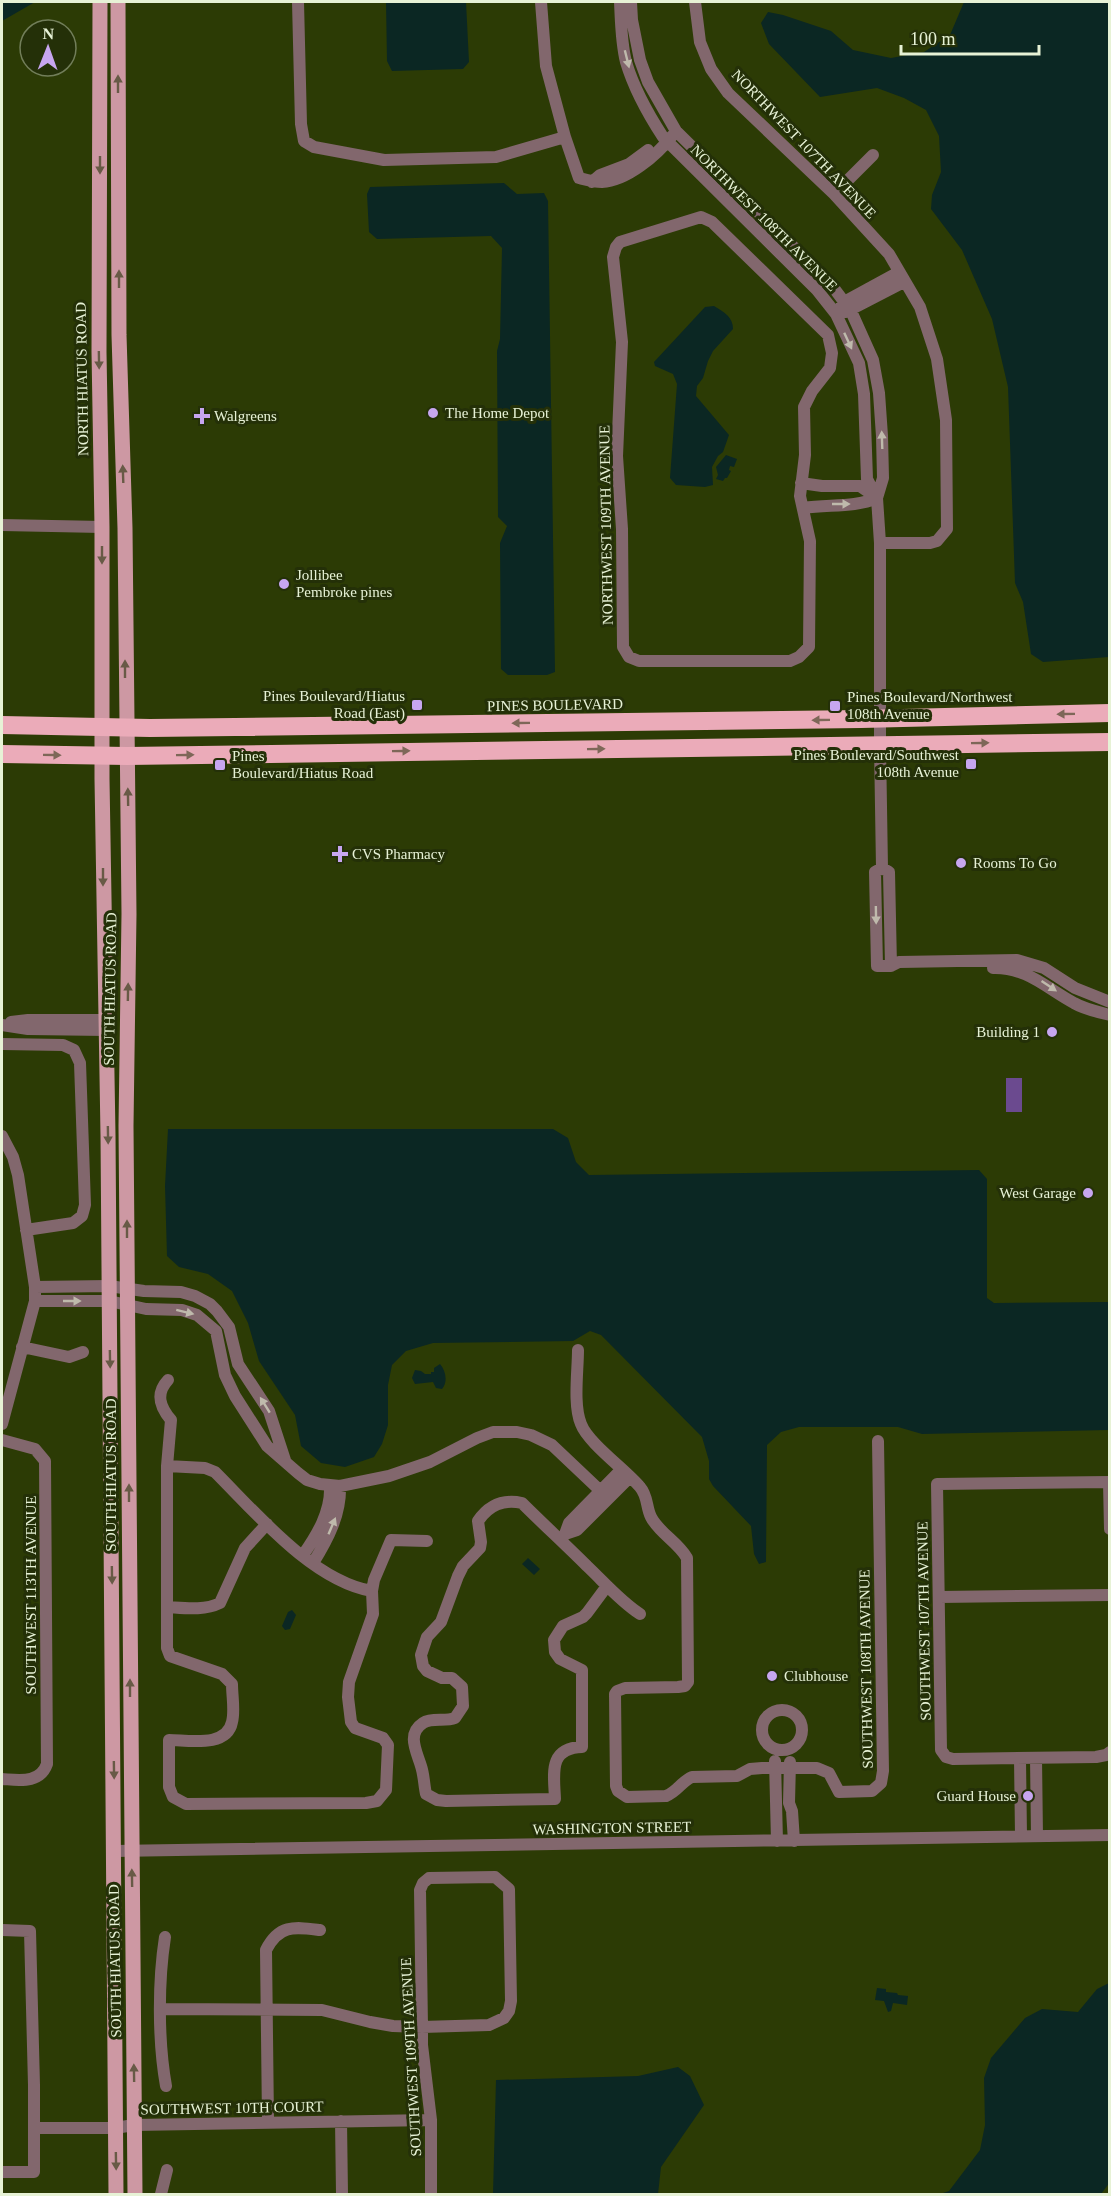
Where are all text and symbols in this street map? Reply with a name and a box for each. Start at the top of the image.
north arrow [18,18,78,78]
scale bar [901,18,1039,56]
text: N [42,25,55,42]
text: 100 m [910,29,956,49]
one-way arrow [622,50,632,69]
street label: NORTHWEST 107TH AVENUE [729,66,879,222]
one-way arrow [113,75,123,94]
street label: NORTHWEST 108TH AVENUE [688,142,840,294]
one-way arrow [95,155,105,174]
one-way arrow [114,270,124,289]
street label: NORTH HIATUS ROAD [73,302,91,456]
one-way arrow [844,332,853,349]
one-way arrow [94,350,104,369]
place label: The Home Depot [445,405,550,421]
marker: The Home Depot [426,406,440,420]
place label: Walgreens [214,408,277,424]
marker: Walgreens [195,409,209,423]
street label: NORTHWEST 109TH AVENUE [596,425,616,625]
one-way arrow [877,430,887,449]
one-way arrow [119,465,128,484]
one-way arrow [831,499,850,509]
one-way arrow [97,545,107,564]
place label: Jollibee Pembroke pines [296,567,392,600]
marker: Jollibee Pembroke pines [277,577,291,591]
one-way arrow [121,660,130,679]
place label: Pines Boulevard/Hiatus Road (East) [263,688,405,722]
place label: Pines Boulevard/Northwest 108th Avenue [847,689,1013,722]
street label: PINES BOULEVARD [487,696,623,714]
marker: Pines Boulevard/Hiatus Road (East) [410,698,424,712]
marker: Pines Boulevard/Northwest 108th Avenue [828,699,842,713]
one-way arrow [1056,709,1075,719]
one-way arrow [812,715,831,724]
one-way arrow [512,718,531,728]
one-way arrow [971,738,990,748]
one-way arrow [587,744,606,754]
one-way arrow [392,747,411,756]
place label: Pines Boulevard/Southwest 108th Avenue [794,747,960,780]
place label: Pines Boulevard/Hiatus Road [232,748,374,781]
one-way arrow [42,750,61,760]
one-way arrow [176,750,195,760]
marker: Pines Boulevard/Southwest 108th Avenue [964,757,978,771]
marker: Pines Boulevard/Hiatus Road [213,758,227,772]
one-way arrow [123,788,132,807]
place label: CVS Pharmacy [352,846,445,862]
marker: CVS Pharmacy [333,847,347,861]
place label: Rooms To Go [973,855,1057,871]
marker: Rooms To Go [954,856,968,870]
one-way arrow [98,868,108,887]
one-way arrow [871,905,880,924]
street label: SOUTH HIATUS ROAD [101,912,119,1066]
one-way arrow [1041,980,1057,991]
one-way arrow [123,983,133,1002]
place label: Building 1 [976,1024,1040,1040]
marker: Building 1 [1045,1025,1059,1039]
one-way arrow [103,1126,113,1145]
place label: West Garage [999,1185,1076,1201]
marker: West Garage [1081,1186,1095,1200]
one-way arrow [123,1220,132,1239]
one-way arrow [63,1296,82,1306]
one-way arrow [176,1307,194,1317]
one-way arrow [105,1350,115,1369]
one-way arrow [260,1397,271,1413]
street label: SOUTH HIATUS ROAD [103,1398,119,1552]
one-way arrow [124,1484,134,1503]
street label: SOUTHWEST 113TH AVENUE [23,1496,39,1694]
one-way arrow [328,1517,337,1535]
street label: SOUTHWEST 107TH AVENUE [914,1521,934,1721]
one-way arrow [107,1566,117,1585]
street label: SOUTHWEST 108TH AVENUE [856,1569,876,1769]
place label: Clubhouse [784,1668,849,1684]
marker: Clubhouse [765,1669,779,1683]
one-way arrow [125,1679,135,1698]
one-way arrow [109,1761,119,1780]
place label: Guard House [936,1788,1016,1804]
marker: Guard House [1021,1789,1035,1803]
street label: WASHINGTON STREET [533,1819,691,1837]
one-way arrow [127,1869,137,1888]
street label: SOUTH HIATUS ROAD [106,1884,124,2038]
street label: SOUTHWEST 109TH AVENUE [398,1957,424,2157]
one-way arrow [129,2064,139,2083]
street label: SOUTHWEST 10TH COURT [140,2098,324,2118]
one-way arrow [111,2152,121,2171]

